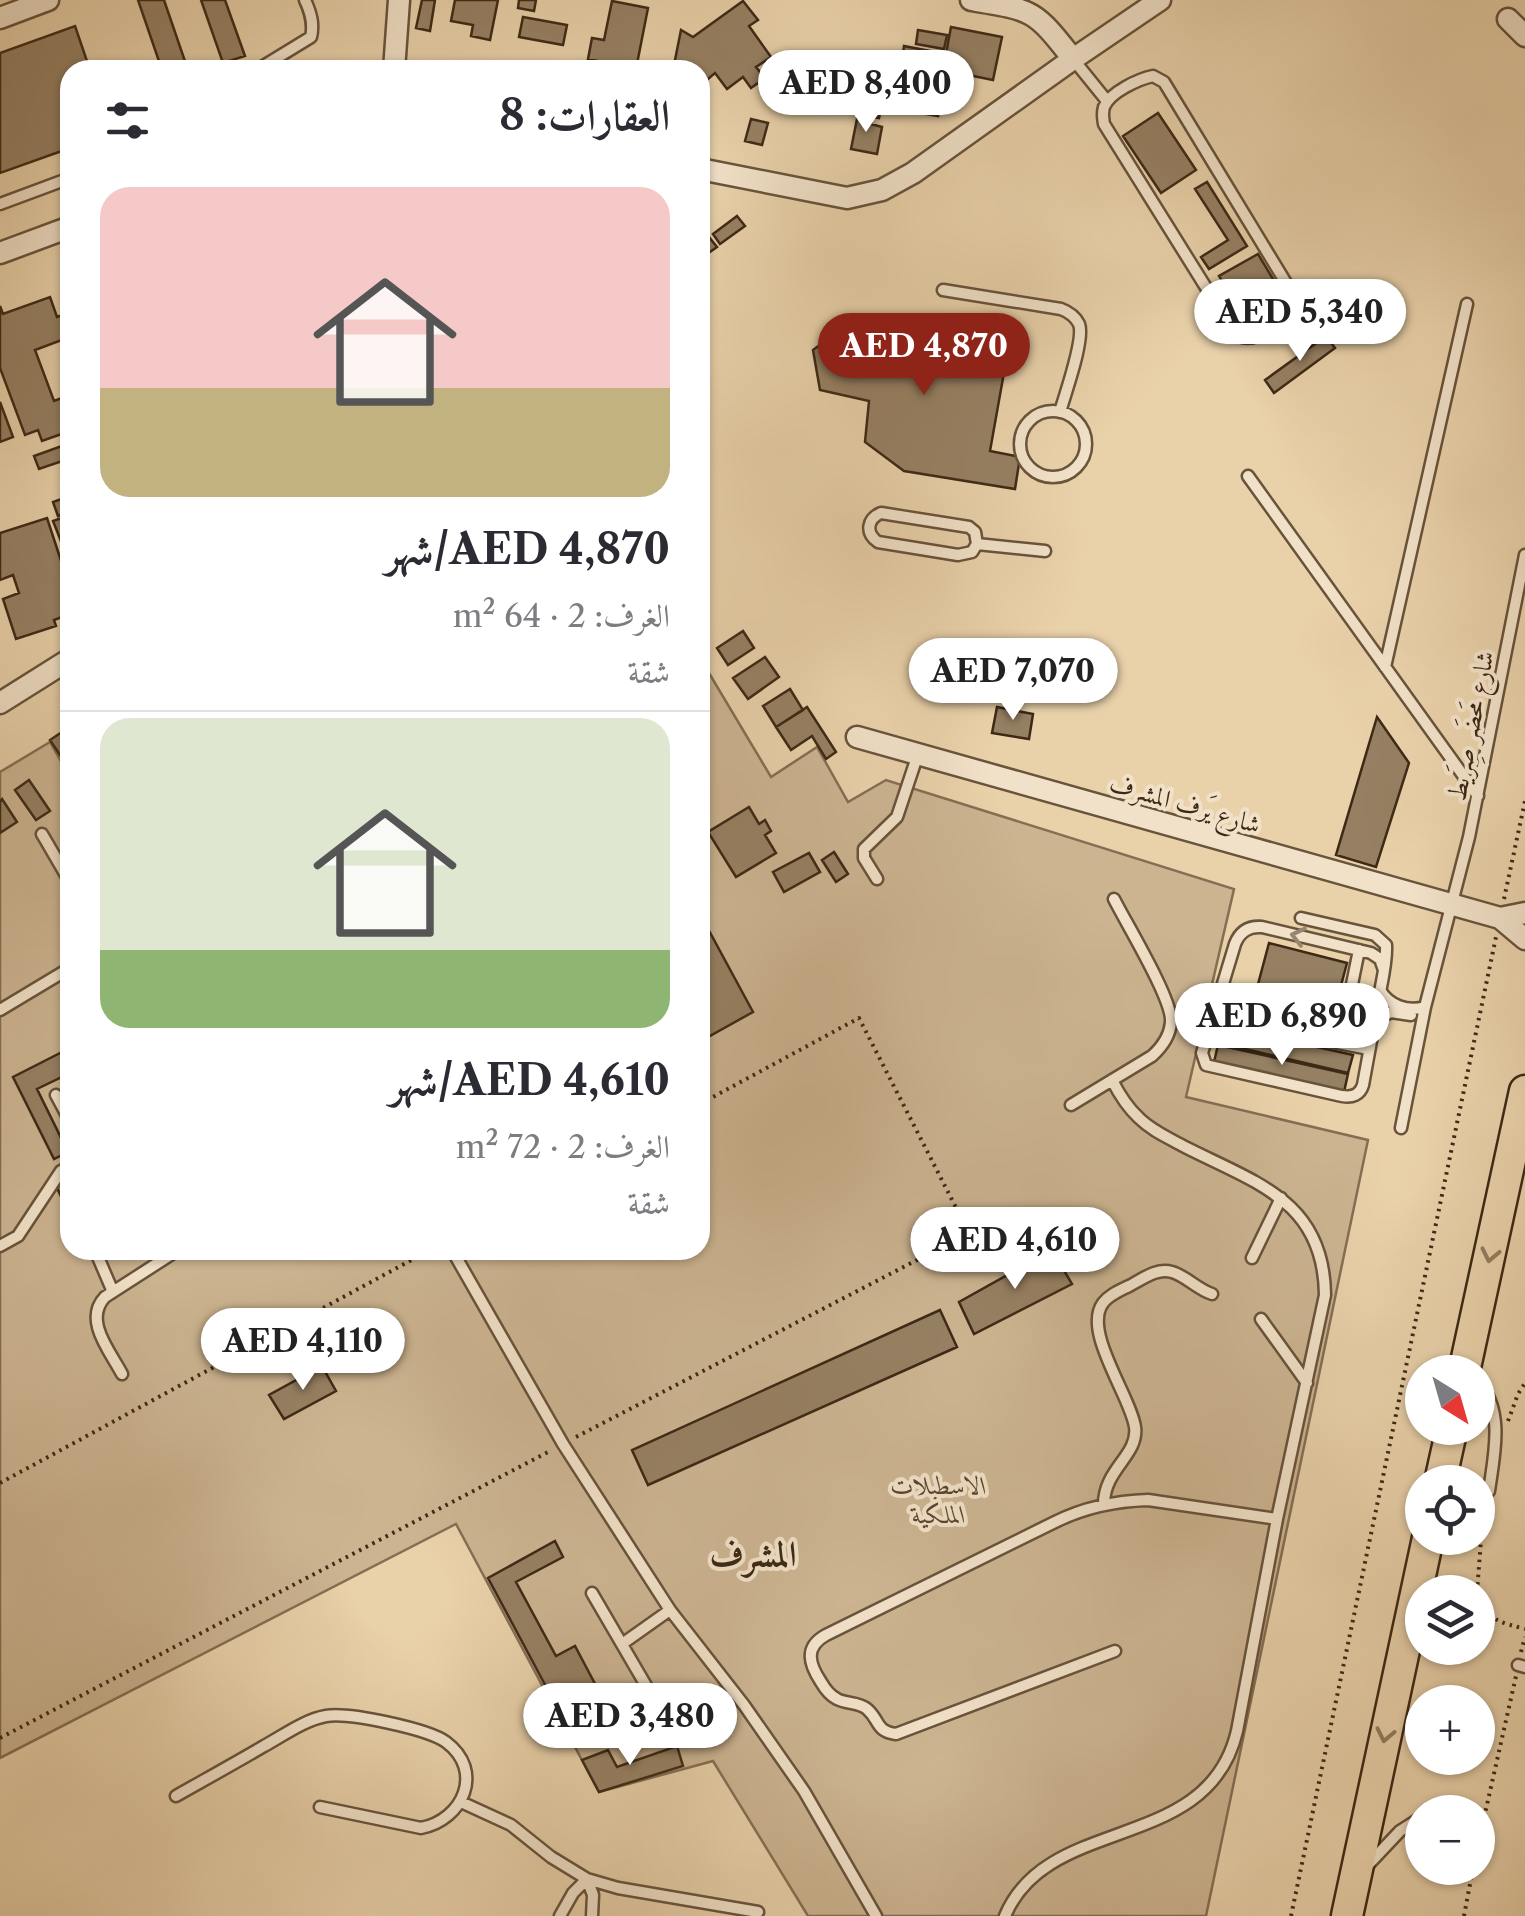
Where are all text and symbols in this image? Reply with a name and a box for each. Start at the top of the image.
pin: AED 8,400 [752,50,980,135]
text: AED 8,400 [780,63,952,102]
text: العقارات: 8 [499,89,670,141]
icon: filters [100,93,155,148]
icon: home [295,252,475,432]
pin: AED 5,340 [1186,279,1414,364]
text: AED 5,340 [1216,292,1384,331]
pin: AED 4,870 [810,313,1038,398]
text: AED 4,870 [840,326,1008,365]
text: AED 4,870/شهر [385,523,670,575]
text: الغرف: 2 · 64 m² [453,596,670,635]
pin: AED 7,070 [899,638,1127,723]
street label: شارع مَحضَر صِرَيط [1439,648,1507,805]
text: AED 7,070 [931,651,1095,690]
text: شقة [628,652,670,691]
street label: شارع يَرف المشرف [1104,766,1265,846]
icon: home [295,783,475,963]
one-way arrow [1290,927,1307,948]
pin: AED 6,890 [1168,983,1396,1068]
text: AED 6,890 [1197,996,1367,1035]
text: AED 4,610/شهر [389,1054,670,1106]
text: الغرف: 2 · 72 m² [456,1127,670,1166]
text: شقة [628,1183,670,1222]
pin: AED 4,610 [901,1207,1129,1292]
text: AED 4,610 [932,1220,1098,1259]
one-way arrow [1480,1246,1501,1263]
pin: AED 4,110 [189,1308,417,1393]
text: AED 4,110 [223,1321,383,1360]
north arrow [1405,1355,1495,1445]
map controls [1405,1355,1495,1885]
button: locate [1405,1465,1495,1555]
park label: الاسطبلات الملكية [891,1470,987,1530]
district label: المشرف [709,1532,797,1579]
button: layers [1405,1575,1495,1665]
pin: AED 3,480 [516,1683,744,1768]
button: + [1405,1685,1495,1775]
text: AED 3,480 [545,1696,715,1735]
one-way arrow [1376,1727,1397,1744]
button: − [1405,1795,1495,1885]

